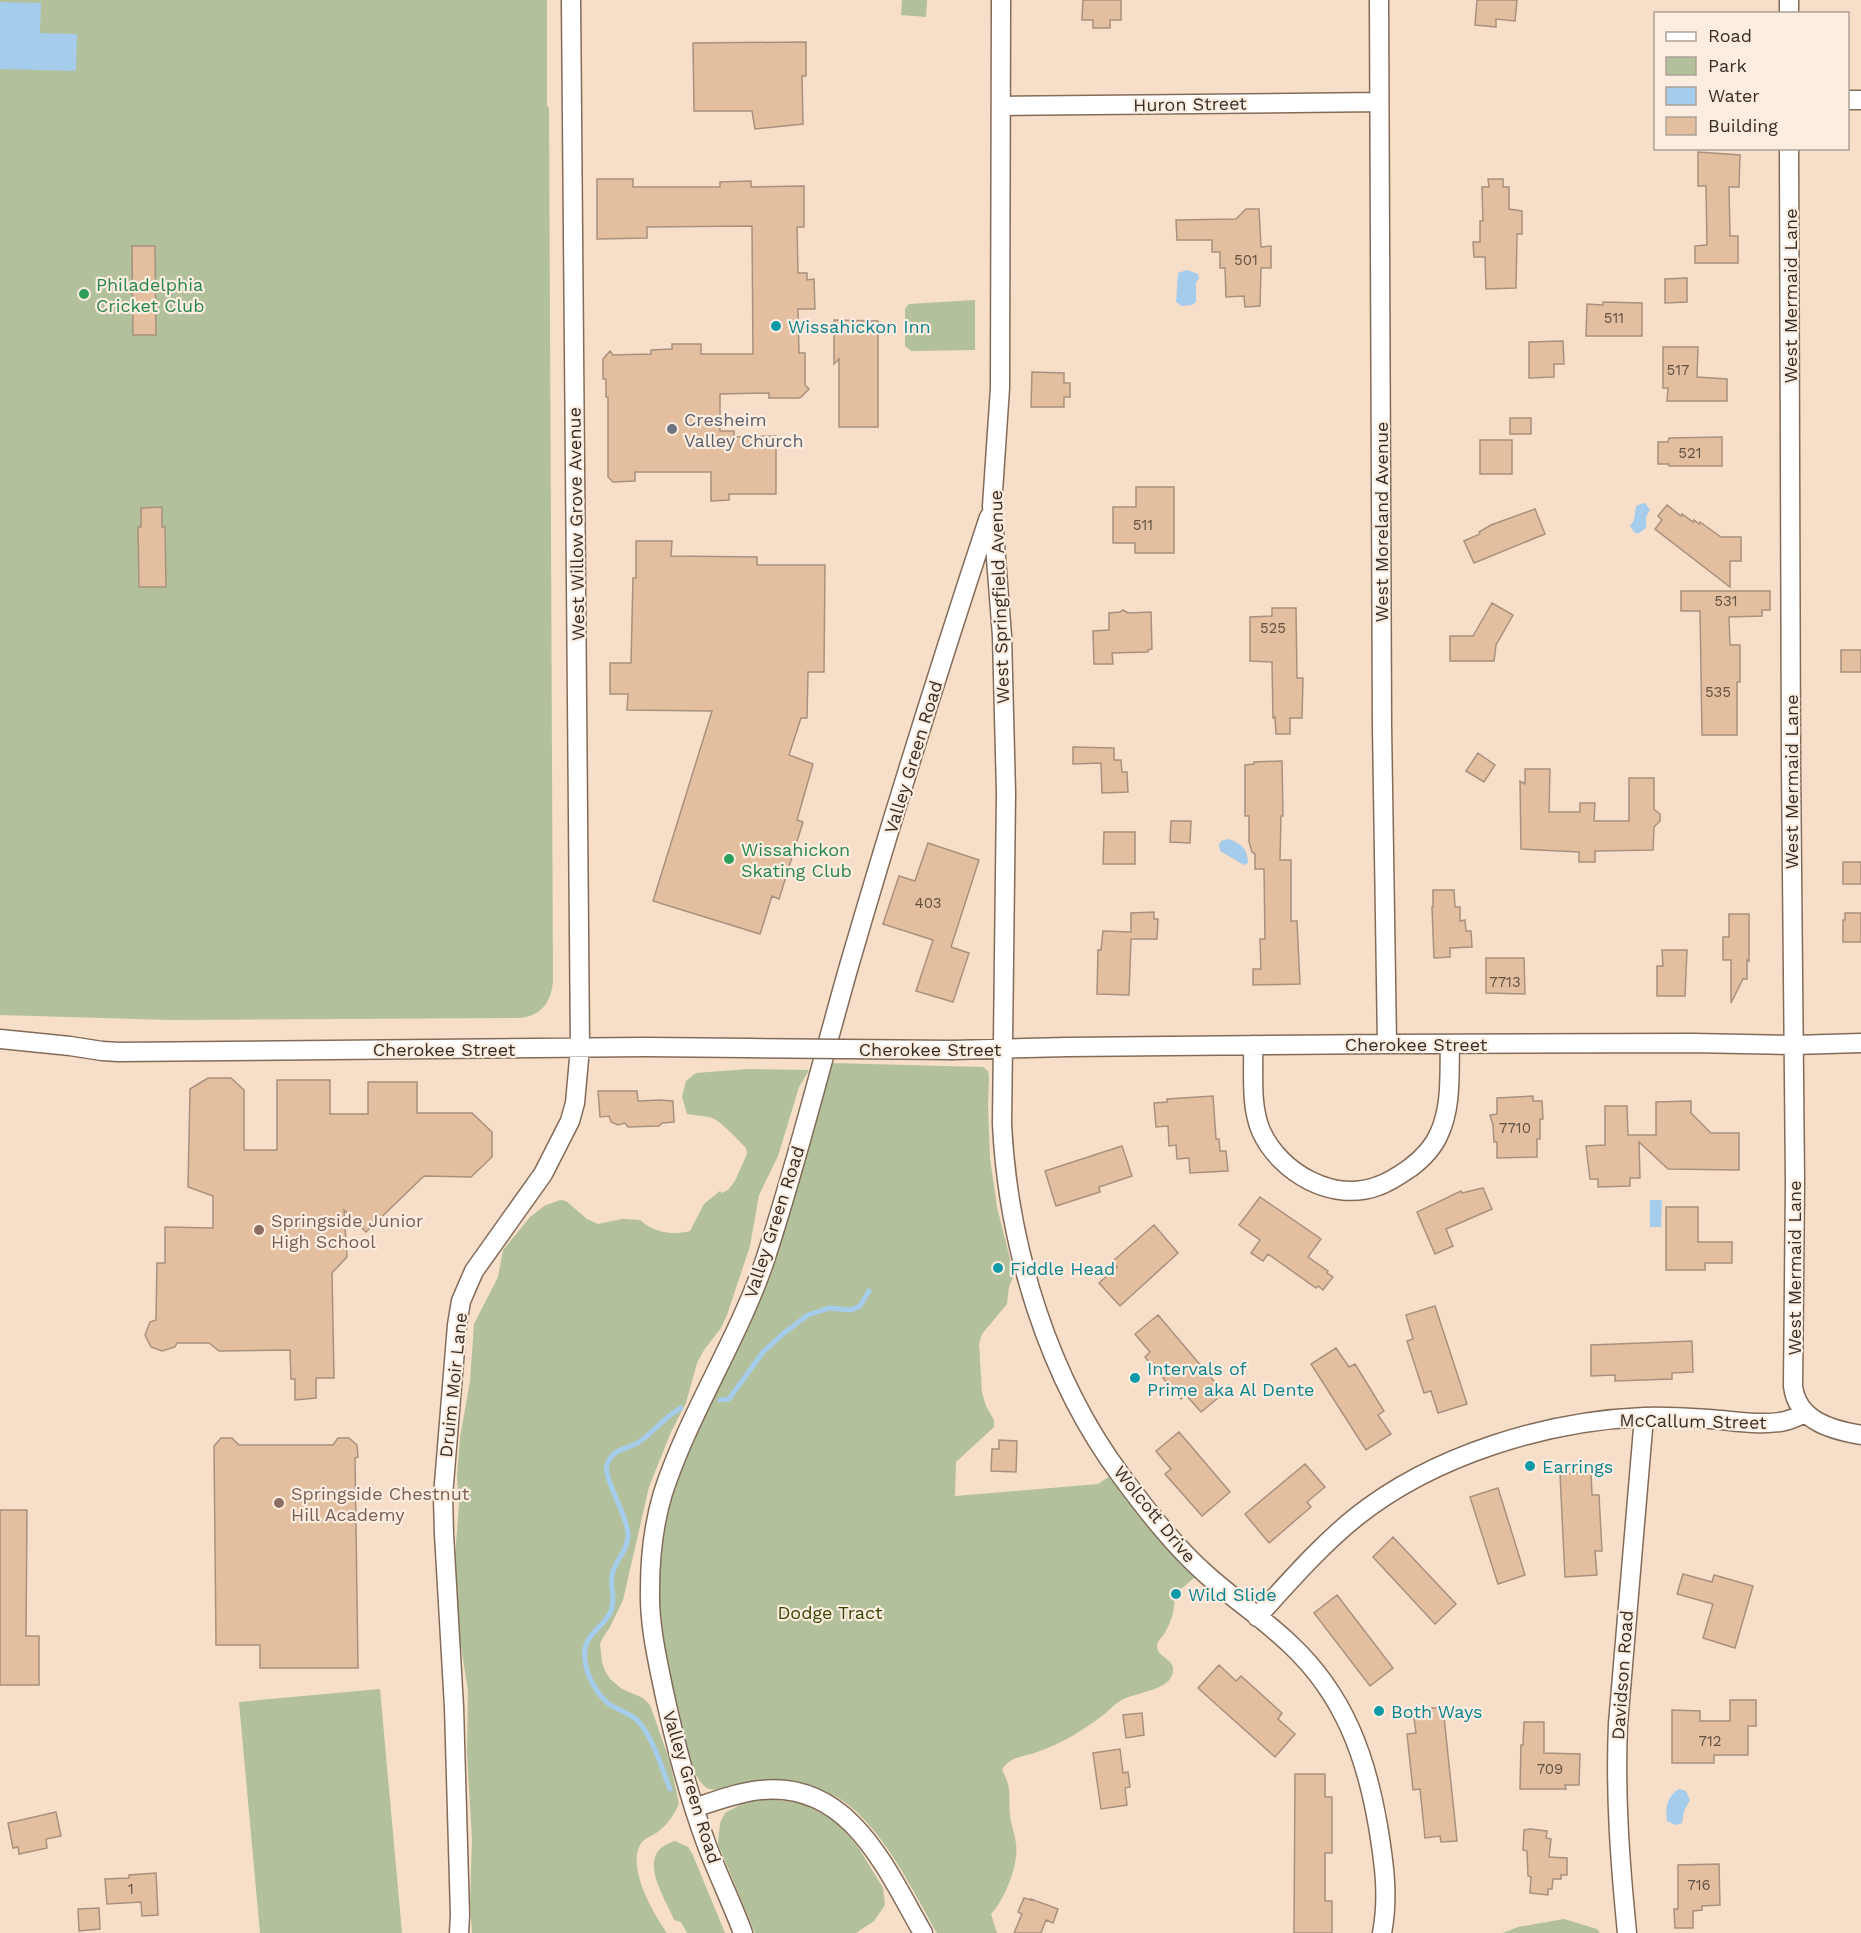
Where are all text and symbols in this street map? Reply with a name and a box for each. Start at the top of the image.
legend [1654,12,1849,150]
text: Road [1708,25,1752,46]
text: Park [1708,55,1747,76]
text: Water [1708,85,1760,106]
street label: Huron Street [1133,93,1247,115]
text: Building [1708,115,1778,136]
street label: West Mermaid Lane [1780,208,1801,384]
house number: 501 [1234,251,1258,269]
place label: Philadelphia Cricket Club [96,274,205,316]
marker: Philadelphia Cricket Club [77,287,91,301]
house number: 511 [1604,309,1624,327]
place label: Wissahickon Inn [788,316,931,337]
marker: Wissahickon Inn [769,319,783,333]
house number: 517 [1667,361,1690,379]
street label: West Willow Grove Avenue [563,407,589,641]
place label: Cresheim Valley Church [684,409,804,451]
marker: Cresheim Valley Church [665,422,679,436]
street label: West Moreland Avenue [1371,422,1392,622]
house number: 521 [1678,444,1702,462]
street label: West Springfield Avenue [985,490,1013,704]
house number: 511 [1133,516,1153,534]
house number: 531 [1714,592,1738,610]
house number: 525 [1260,619,1286,637]
street label: Valley Green Road [880,678,946,836]
house number: 535 [1705,683,1731,701]
street label: West Mermaid Lane [1781,694,1802,870]
place label: Wissahickon Skating Club [741,839,852,881]
marker: Wissahickon Skating Club [722,852,736,866]
house number: 403 [915,894,941,912]
house number: 7713 [1489,973,1521,991]
street label: Cherokee Street [1345,1034,1488,1055]
street label: Cherokee Street [373,1039,516,1060]
street label: Cherokee Street [859,1039,1002,1060]
house number: 7710 [1499,1119,1531,1137]
street label: Valley Green Road [739,1143,809,1301]
street label: West Mermaid Lane [1784,1180,1805,1356]
place label: Springside Junior High School [271,1210,423,1252]
marker: Springside Junior High School [252,1223,266,1237]
place label: Fiddle Head [1010,1258,1115,1279]
marker: Fiddle Head [991,1261,1005,1275]
street label: Druim Moir Lane [435,1311,471,1459]
place label: Intervals of Prime aka Al Dente [1147,1358,1314,1400]
marker: Intervals of Prime aka Al Dente [1128,1371,1142,1385]
street label: McCallum Street [1619,1409,1767,1433]
place label: Earrings [1542,1456,1613,1477]
marker: Earrings [1523,1459,1537,1473]
street label: Wolcott Drive [1110,1461,1200,1567]
place label: Springside Chestnut Hill Academy [291,1483,470,1525]
marker: Springside Chestnut Hill Academy [272,1496,286,1510]
place label: Wild Slide [1188,1584,1277,1605]
marker: Wild Slide [1169,1587,1183,1601]
park label: Dodge Tract [777,1602,883,1623]
street label: Davidson Road [1607,1610,1637,1740]
place label: Both Ways [1391,1701,1483,1722]
marker: Both Ways [1372,1704,1386,1718]
street label: Valley Green Road [659,1708,725,1866]
house number: 712 [1698,1732,1722,1750]
house number: 709 [1537,1760,1563,1778]
house number: 716 [1687,1876,1711,1894]
house number: 1 [128,1880,134,1898]

